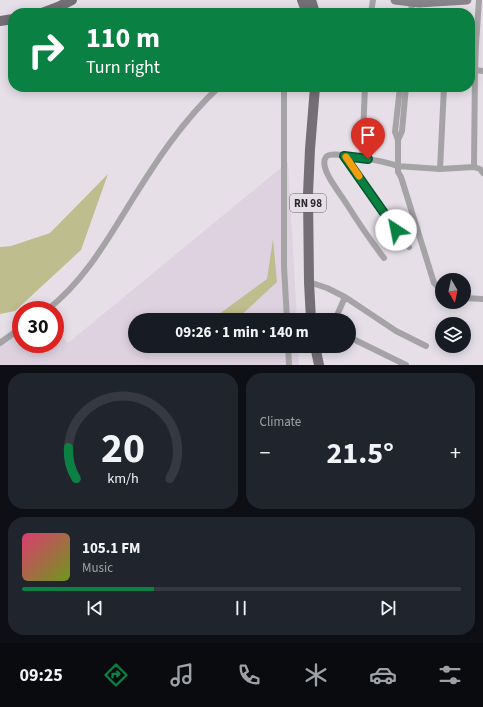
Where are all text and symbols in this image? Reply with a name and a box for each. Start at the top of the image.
text: 110 m [86,18,160,58]
icon: right [20,24,72,76]
text: Turn right [86,55,160,80]
pin [351,118,385,159]
icon: arrive [357,124,379,146]
road number: RN 98 [290,194,326,212]
position arrow [375,209,417,251]
north arrow [435,273,471,309]
map controls [435,273,471,353]
speed limit sign: 30 [12,301,64,353]
button: layers [435,317,471,353]
text: 09:26 · 1 min · 140 m [175,322,309,343]
text: Climate [260,413,301,431]
text: 20 [101,419,145,479]
text: 21.5° [327,432,394,475]
text: − [260,437,270,469]
text: + [450,437,461,469]
text: km/h [107,468,139,489]
text: 105.1 FM [82,538,140,559]
text: Music [82,559,113,577]
icon: previous [84,597,106,619]
icon: pause [230,597,252,619]
icon: next [377,597,399,619]
icon: directions [102,661,130,689]
icon: music [168,661,196,689]
icon: phone [235,661,263,689]
icon: climate [302,661,330,689]
icon: car [369,661,397,689]
icon: filters [436,661,464,689]
text: 09:25 [19,663,63,688]

